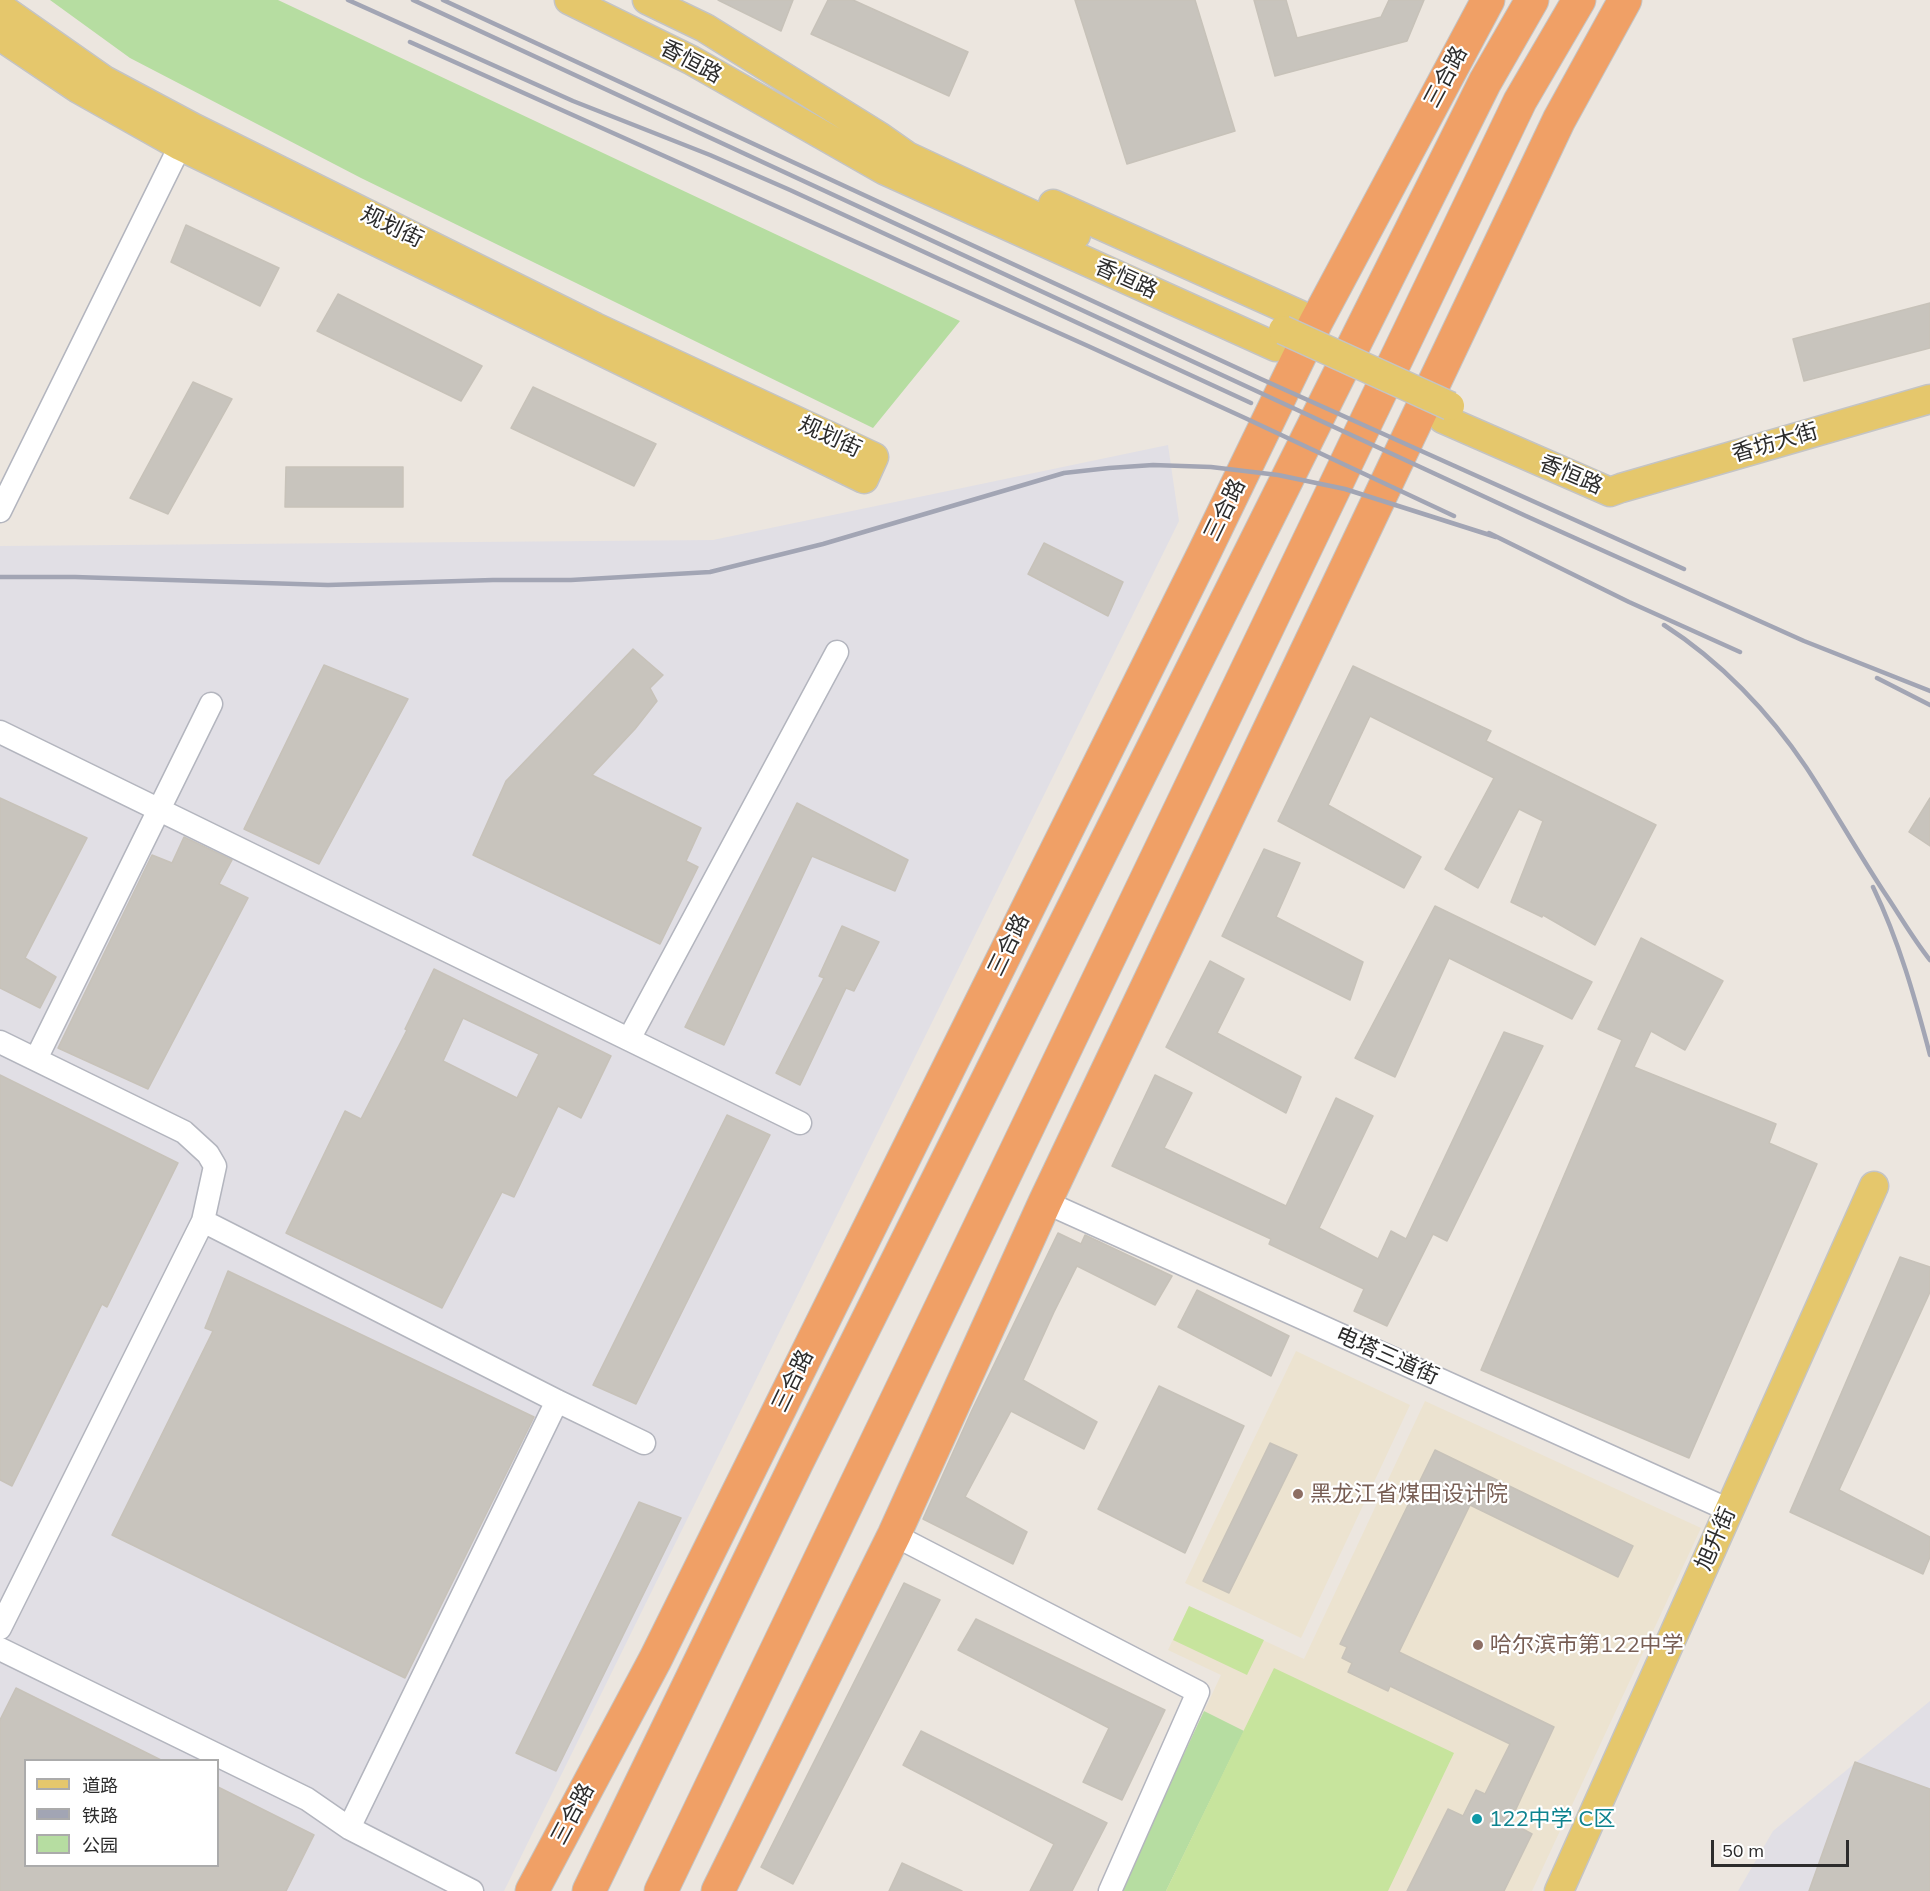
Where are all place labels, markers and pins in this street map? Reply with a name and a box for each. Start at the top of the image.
place label: 黑龙江省煤田设计院 [1310,1481,1508,1507]
marker: 黑龙江省煤田设计院 [1291,1487,1305,1501]
place label: 哈尔滨市第122中学 [1490,1632,1684,1658]
marker: 哈尔滨市第122中学 [1471,1638,1485,1652]
place label: 122中学 C区 [1489,1806,1615,1832]
marker: 122中学 C区 [1470,1812,1484,1826]

